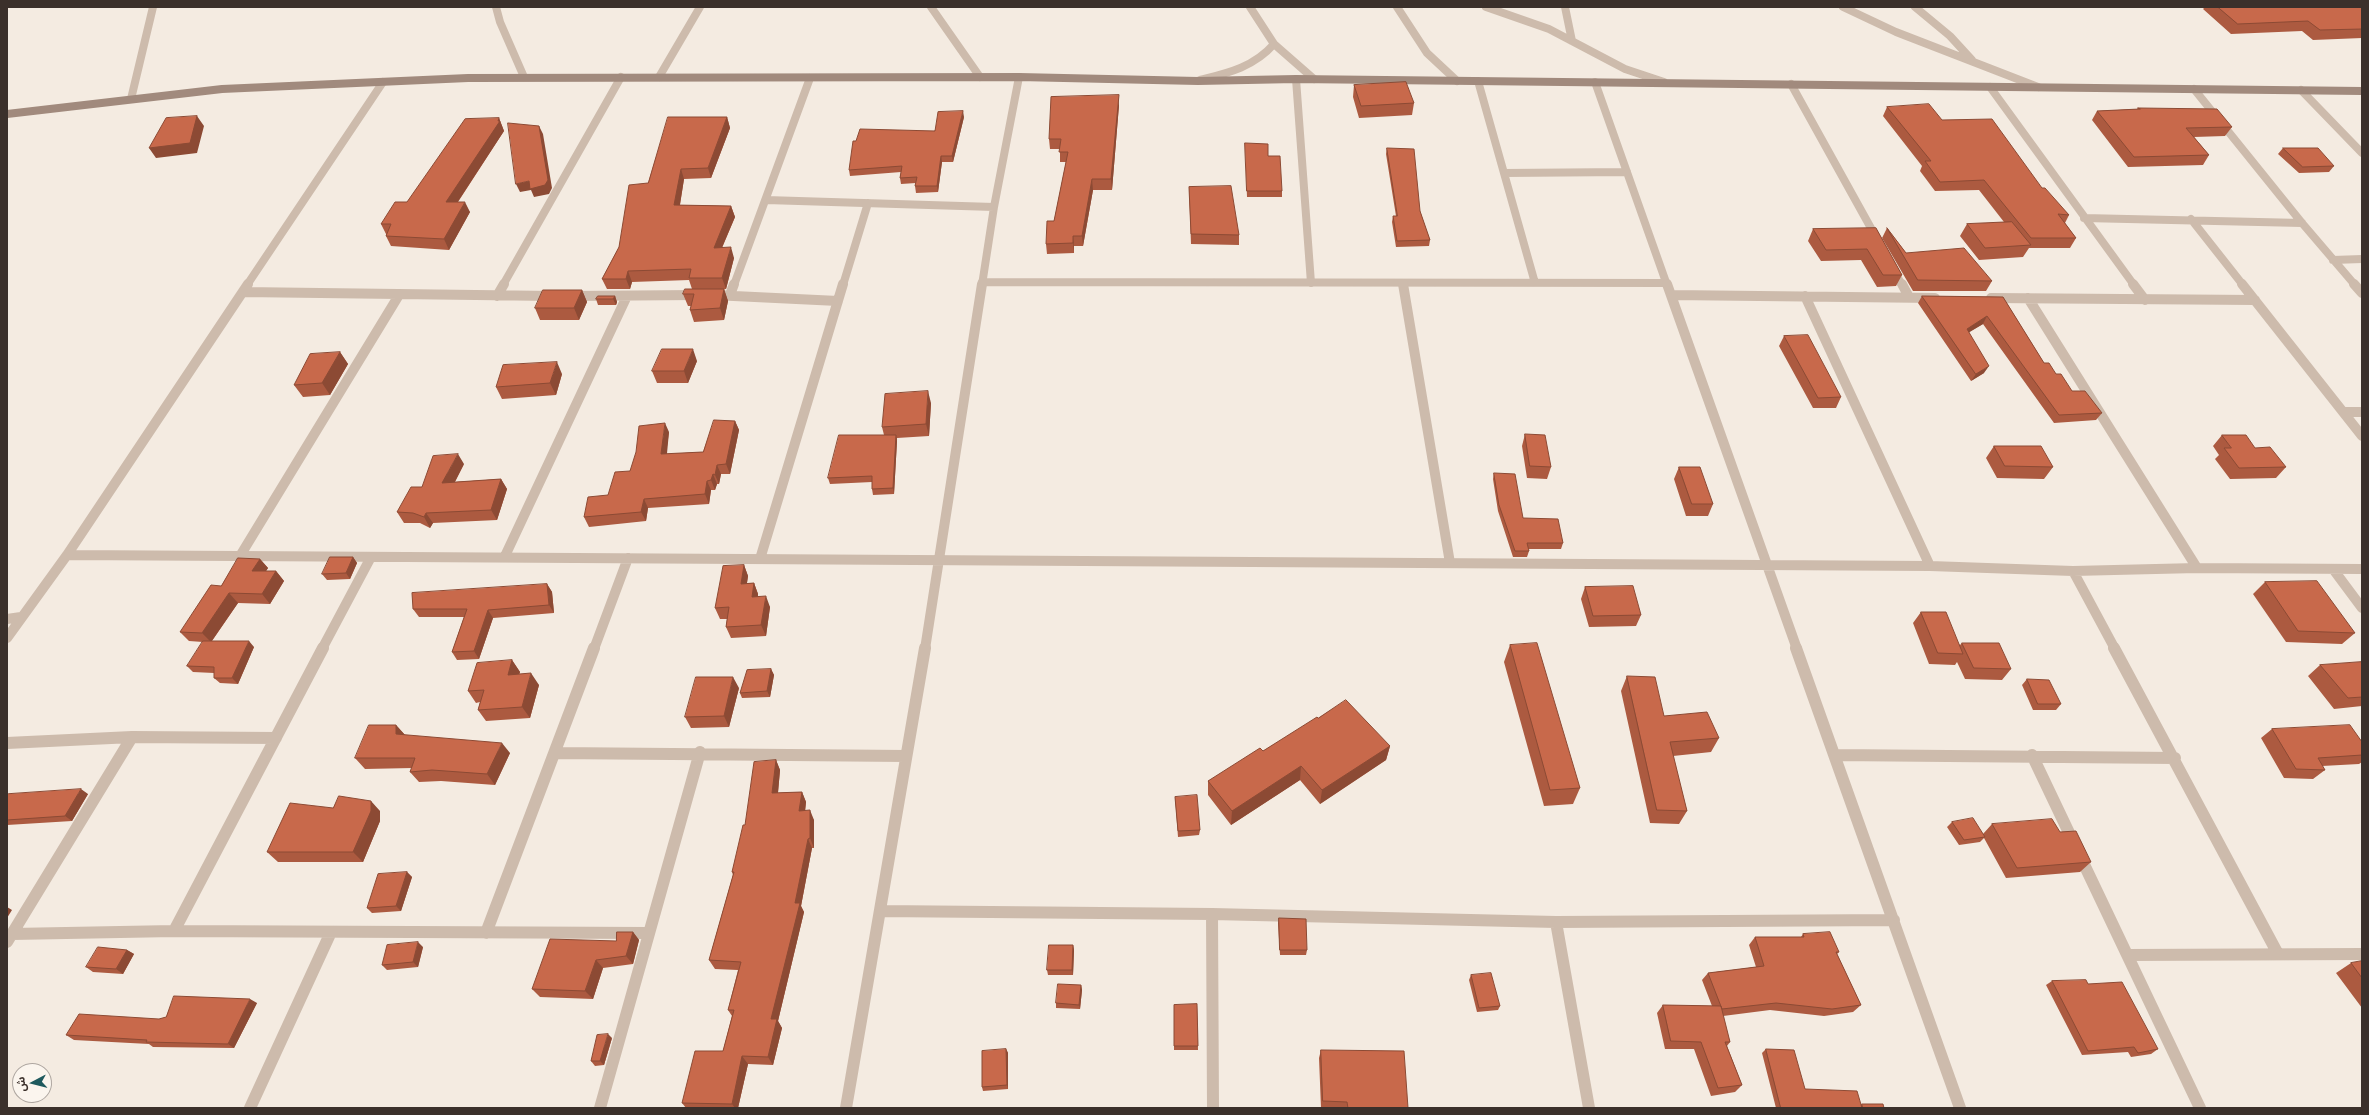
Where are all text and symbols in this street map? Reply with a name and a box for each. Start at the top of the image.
north arrow [12,1063,52,1103]
text: ش [13,1076,29,1093]

